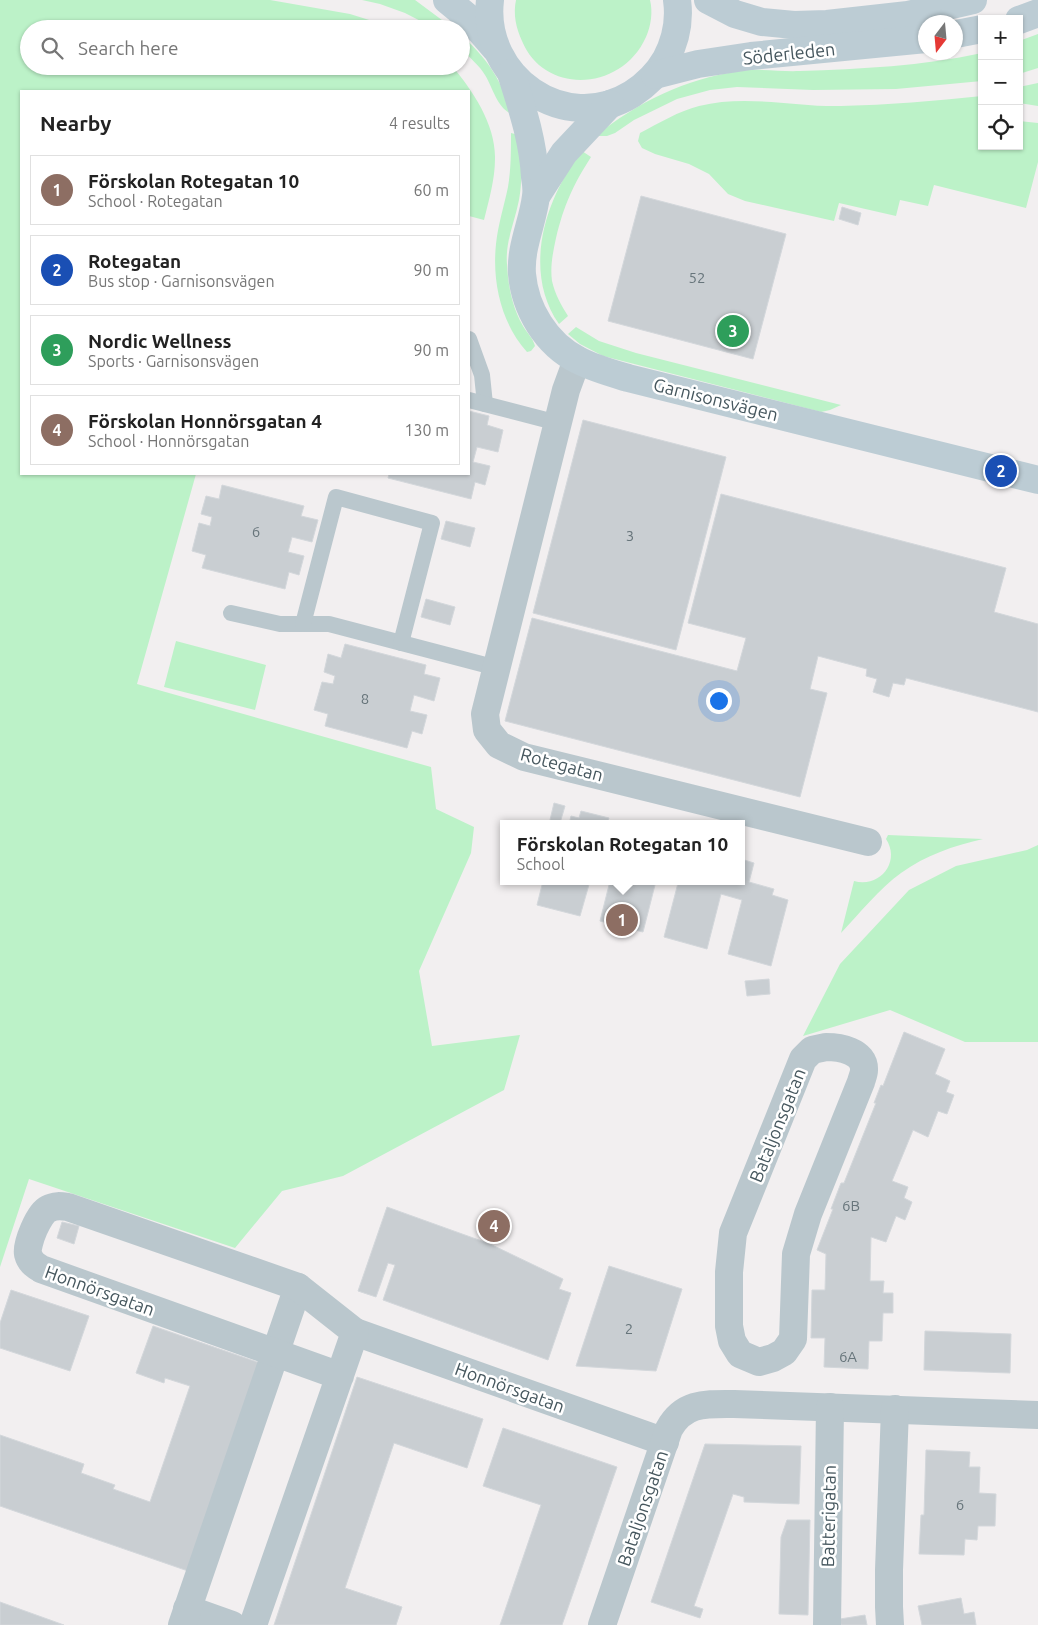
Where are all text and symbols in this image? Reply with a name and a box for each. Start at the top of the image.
north arrow [918,15,963,60]
map controls [978,15,1023,150]
button: + [978,15,1023,60]
search box [20,20,470,75]
icon: search [38,34,66,62]
text: Search here [78,37,178,59]
street label: Söderleden [742,38,836,68]
button: − [978,60,1023,105]
button: locate [978,105,1023,150]
text: Nearby [40,111,111,135]
text: 4 results [389,114,450,132]
text: Förskolan Rotegatan 10 [88,170,299,192]
text: 1 [52,181,62,199]
text: 60 m [413,181,449,199]
text: School · Rotegatan [88,192,223,210]
text: Rotegatan [88,250,181,272]
text: 2 [52,261,62,279]
text: 90 m [413,261,449,279]
house number: 52 [689,269,705,286]
text: Bus stop · Garnisonsvägen [88,272,275,290]
pin: 3 [717,312,749,350]
text: Nordic Wellness [88,330,232,352]
text: 3 [52,341,62,359]
text: 90 m [413,341,449,359]
text: Sports · Garnisonsvägen [88,352,259,370]
street label: Garnisonsvägen [652,374,780,424]
text: Förskolan Honnörsgatan 4 [88,410,322,432]
text: 4 [52,421,62,439]
text: 130 m [404,421,449,439]
text: School · Honnörsgatan [88,432,249,450]
pin: 2 [985,452,1017,490]
house number: 6 [252,523,260,540]
house number: 3 [626,527,634,544]
your location [706,688,732,714]
house number: 8 [361,690,369,707]
street label: Rotegatan [518,743,606,785]
popup [500,820,745,885]
text: Förskolan Rotegatan 10 [517,833,728,855]
text: School [517,855,565,873]
pin: 1 [606,901,638,939]
street label: Bataljonsgatan [745,1065,809,1185]
house number: 6B [842,1197,860,1214]
pin: 4 [478,1207,510,1245]
street label: Honnörsgatan [43,1261,157,1319]
house number: 2 [625,1320,633,1337]
house number: 6A [839,1348,857,1365]
street label: Honnörsgatan [453,1358,567,1416]
street label: Bataljonsgatan [613,1448,671,1568]
street label: Batterigatan [817,1465,839,1567]
house number: 6 [956,1496,964,1513]

